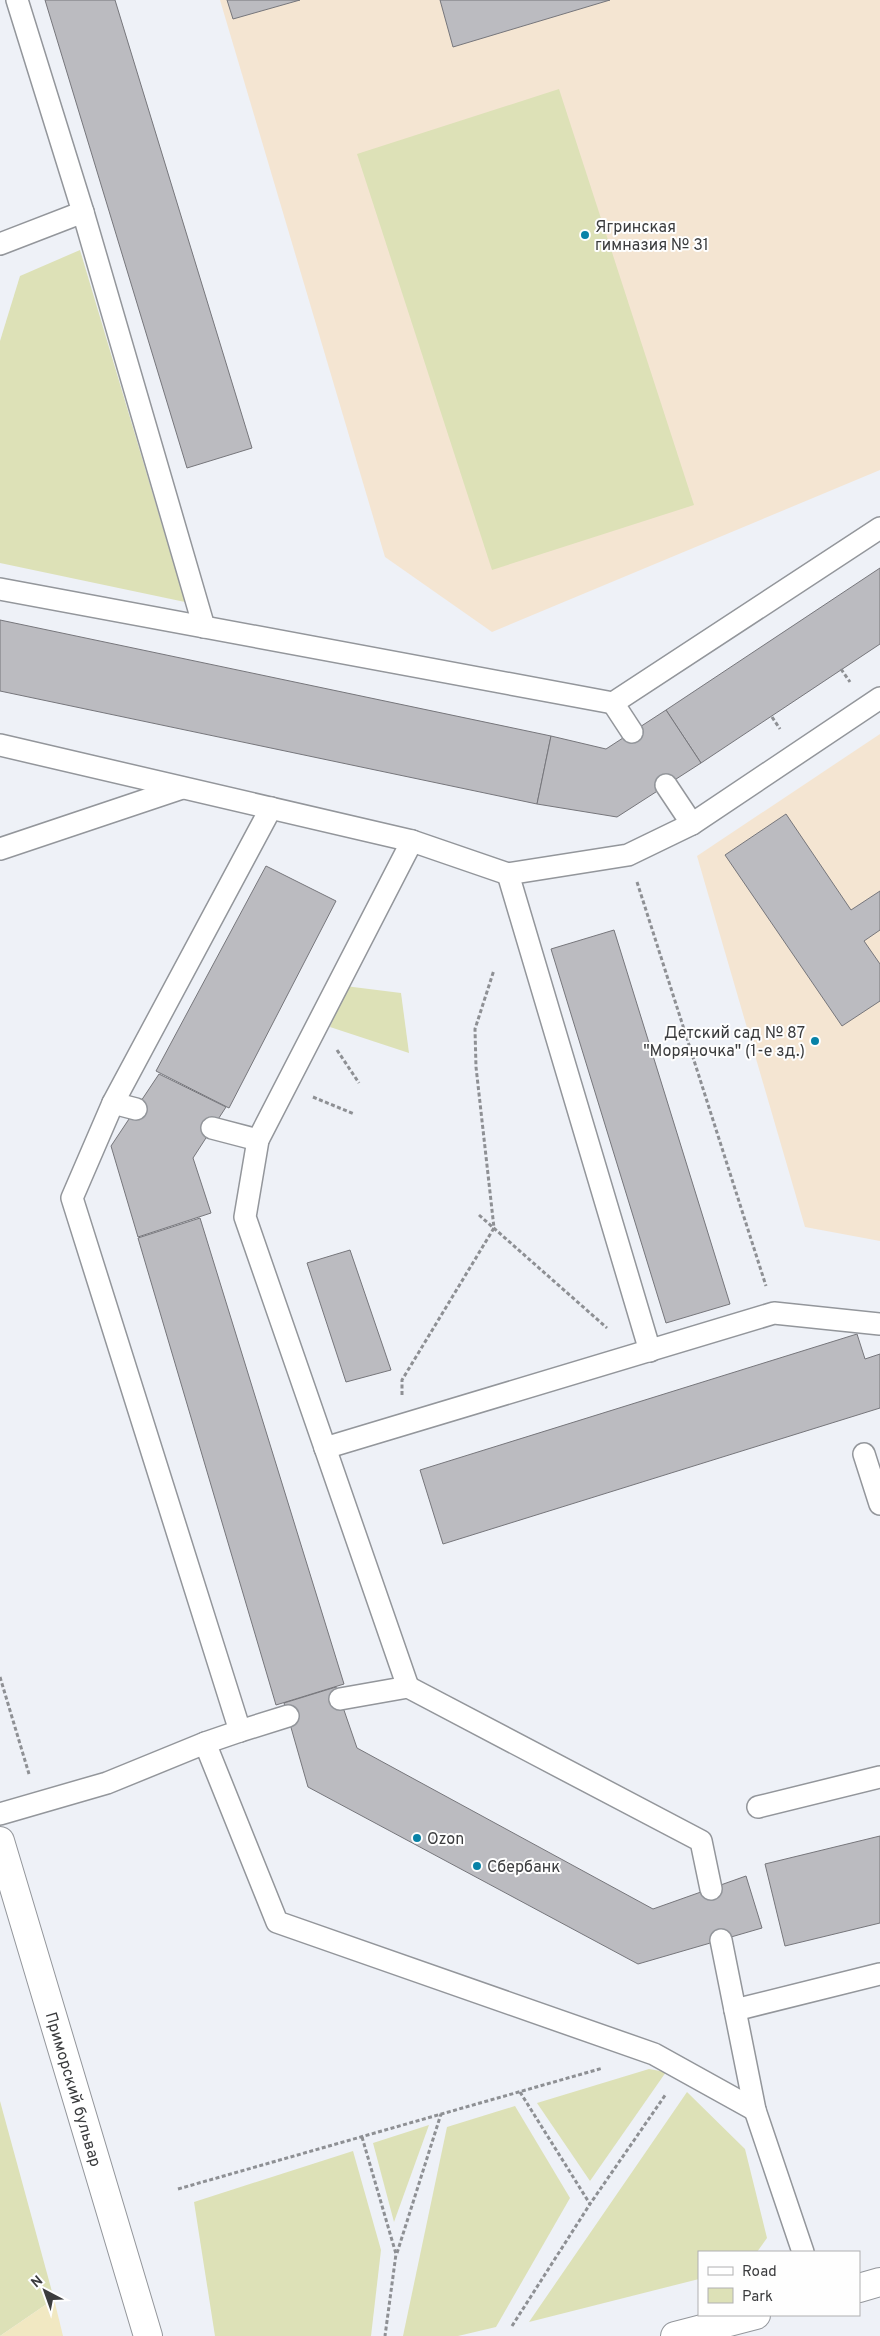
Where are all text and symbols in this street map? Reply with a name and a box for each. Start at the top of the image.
place label: Ягринская гимназия № 31 [595,218,709,256]
marker: Ягринская гимназия № 31 [579,229,591,241]
place label: Детский сад № 87 "Моряночка" (1-е зд.) [643,1024,805,1062]
marker: Детский сад № 87 "Моряночка" (1-е зд.) [809,1035,821,1047]
place label: Ozon [427,1830,464,1850]
marker: Ozon [411,1832,423,1844]
place label: Сбербанк [487,1858,560,1878]
marker: Сбербанк [471,1860,483,1872]
street label: Приморский бульвар [40,2010,105,2170]
legend [698,2251,860,2316]
text: Road [742,2263,777,2282]
north arrow [20,2266,70,2316]
text: N [28,2273,47,2292]
text: Park [742,2288,773,2307]

